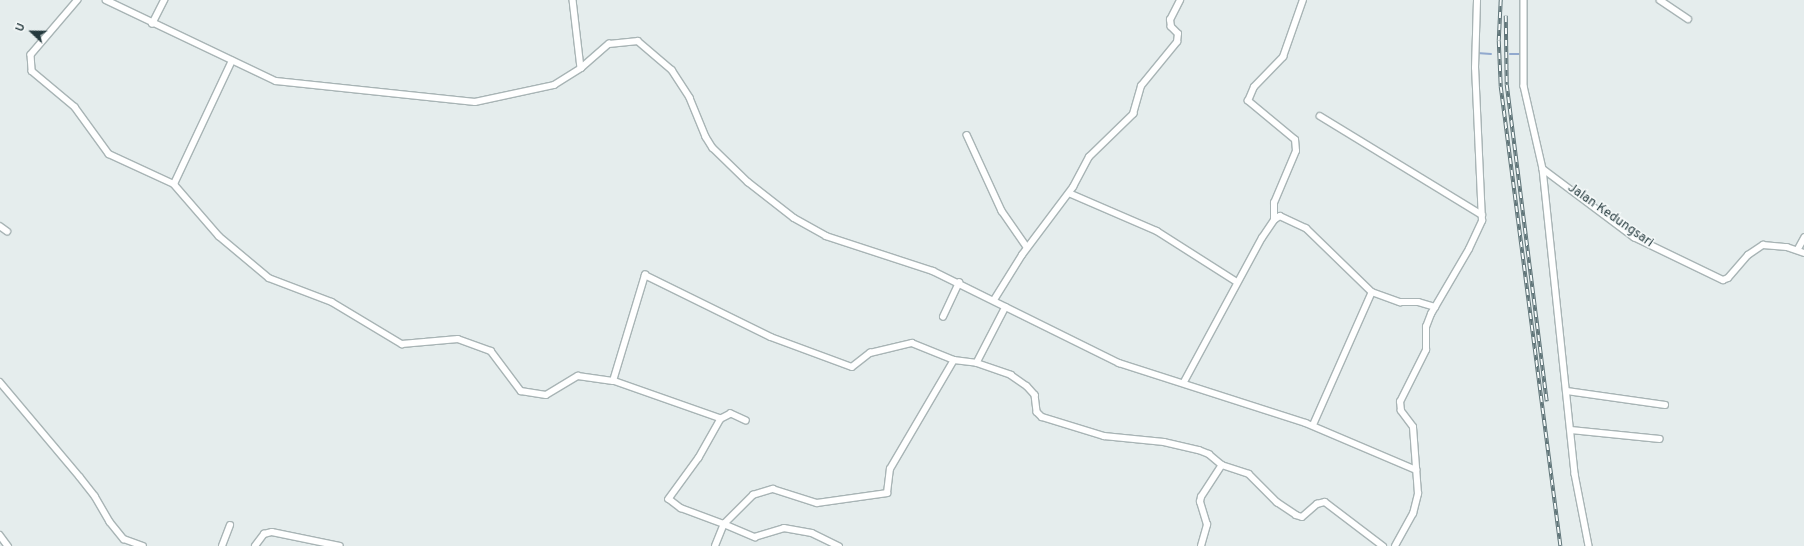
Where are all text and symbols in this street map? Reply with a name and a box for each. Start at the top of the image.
north arrow [12,12,52,52]
text: U [13,21,29,34]
street label: Jalan Kedungsari [1564,181,1656,251]

